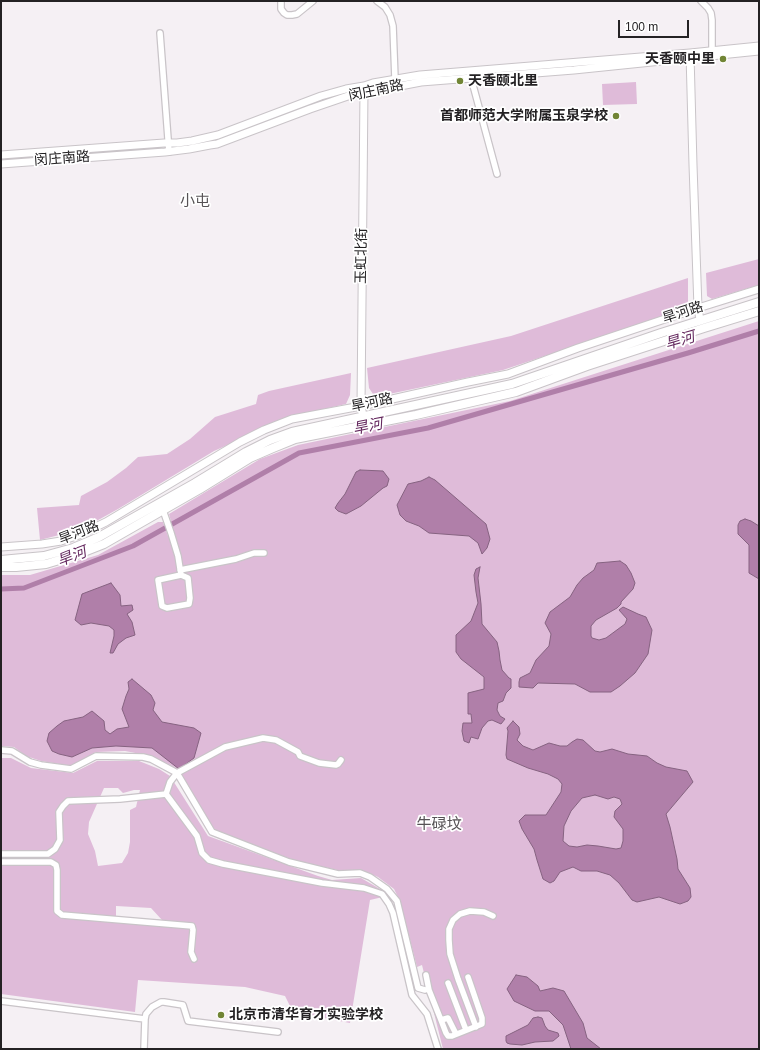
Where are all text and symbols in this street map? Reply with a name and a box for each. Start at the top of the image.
scale bar [620,12,691,38]
text: 100 m [625,20,658,34]
place label: 天香颐中里 [645,51,715,67]
marker: 天香颐中里 [718,54,728,64]
place label: 天香颐北里 [468,73,538,89]
marker: 天香颐北里 [455,76,465,86]
street label: 闵庄南路 [347,77,405,105]
place label: 首都师范大学附属玉泉学校 [440,108,608,124]
marker: 首都师范大学附属玉泉学校 [611,111,621,121]
street label: 闵庄南路 [33,149,91,169]
district label: 小屯 [180,193,210,211]
street label: 玉虹北街 [353,228,371,284]
street label: 旱河路 [660,299,706,327]
water label: 旱河 [663,328,697,354]
street label: 旱河路 [350,390,394,416]
water label: 旱河 [352,415,384,439]
street label: 旱河路 [56,518,102,548]
water label: 旱河 [55,543,89,571]
district label: 牛碌坟 [417,816,461,834]
place label: 北京市清华育才实验学校 [229,1007,383,1023]
marker: 北京市清华育才实验学校 [216,1010,226,1020]

